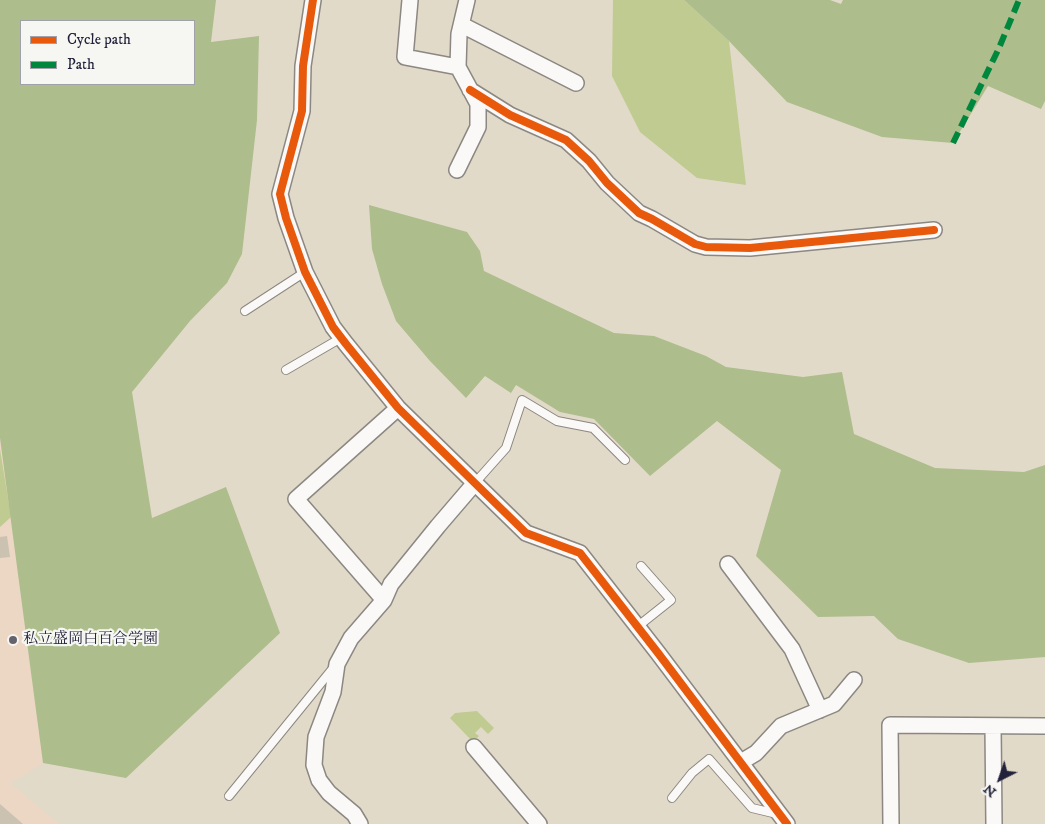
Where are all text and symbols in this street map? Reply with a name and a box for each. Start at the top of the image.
legend [20,20,195,85]
text: Cycle path [67,30,131,49]
text: Path [67,55,95,74]
place label: 私立盛岡白百合学園 [23,631,158,649]
marker: 私立盛岡白百合学園 [7,634,19,646]
north arrow [975,754,1025,804]
text: N [980,780,1000,801]

